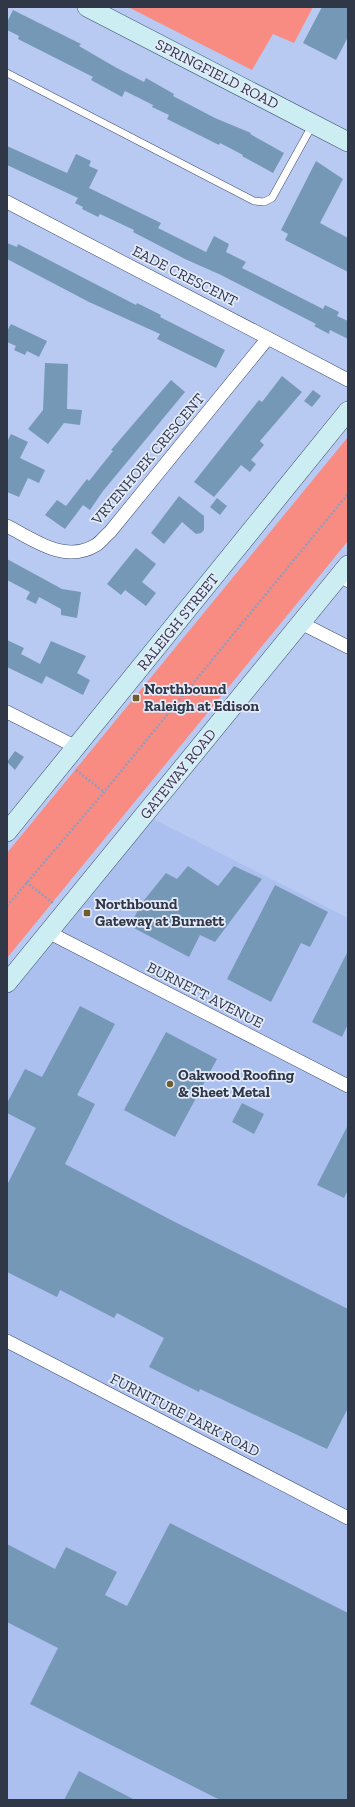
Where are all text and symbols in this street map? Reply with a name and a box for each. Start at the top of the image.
street label: SPRINGFIELD ROAD [152,35,282,113]
street label: EADE CRESCENT [129,242,241,310]
street label: VRYENHOEK CRESCENT [87,390,208,529]
street label: RALEIGH STREET [133,570,223,674]
place label: Northbound Raleigh at Edison [144,680,259,715]
marker: Northbound Raleigh at Edison [131,693,141,703]
street label: GATEWAY ROAD [136,725,220,823]
place label: Northbound Gateway at Burnett [95,895,225,930]
marker: Northbound Gateway at Burnett [82,908,92,918]
street label: BURNETT AVENUE [144,958,266,1032]
place label: Oakwood Roofing & Sheet Metal [178,1066,295,1101]
marker: Oakwood Roofing & Sheet Metal [165,1079,175,1089]
street label: FURNITURE PARK ROAD [107,1369,263,1461]

